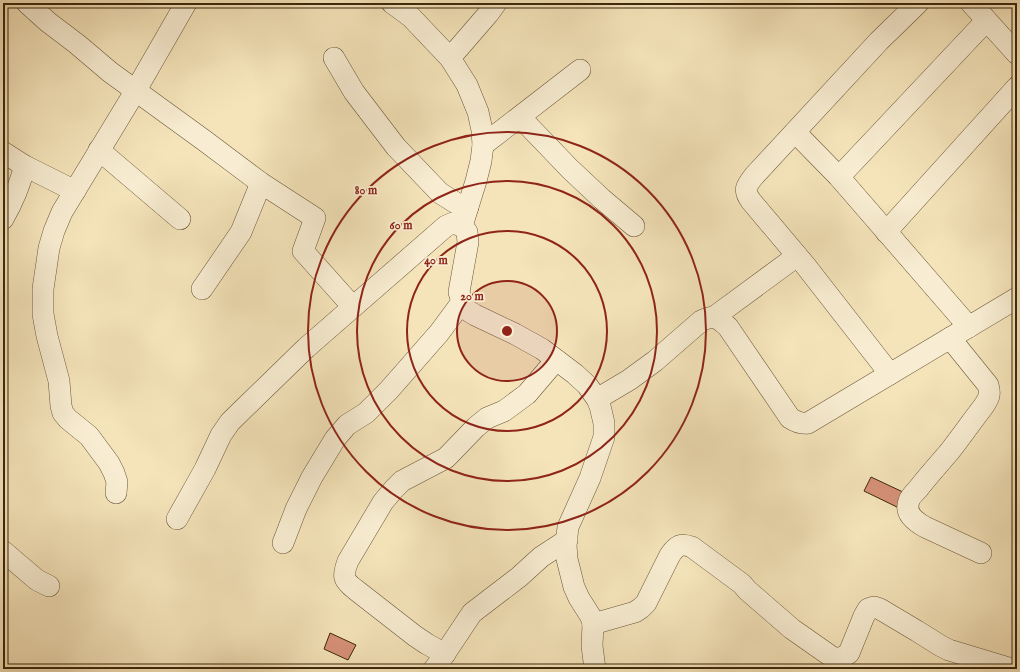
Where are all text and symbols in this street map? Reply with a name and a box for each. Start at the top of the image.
text: 80 m [355,183,378,198]
text: 60 m [390,218,413,233]
text: 40 m [424,253,449,268]
text: 20 m [460,289,484,304]
centre of rings [500,324,514,338]

